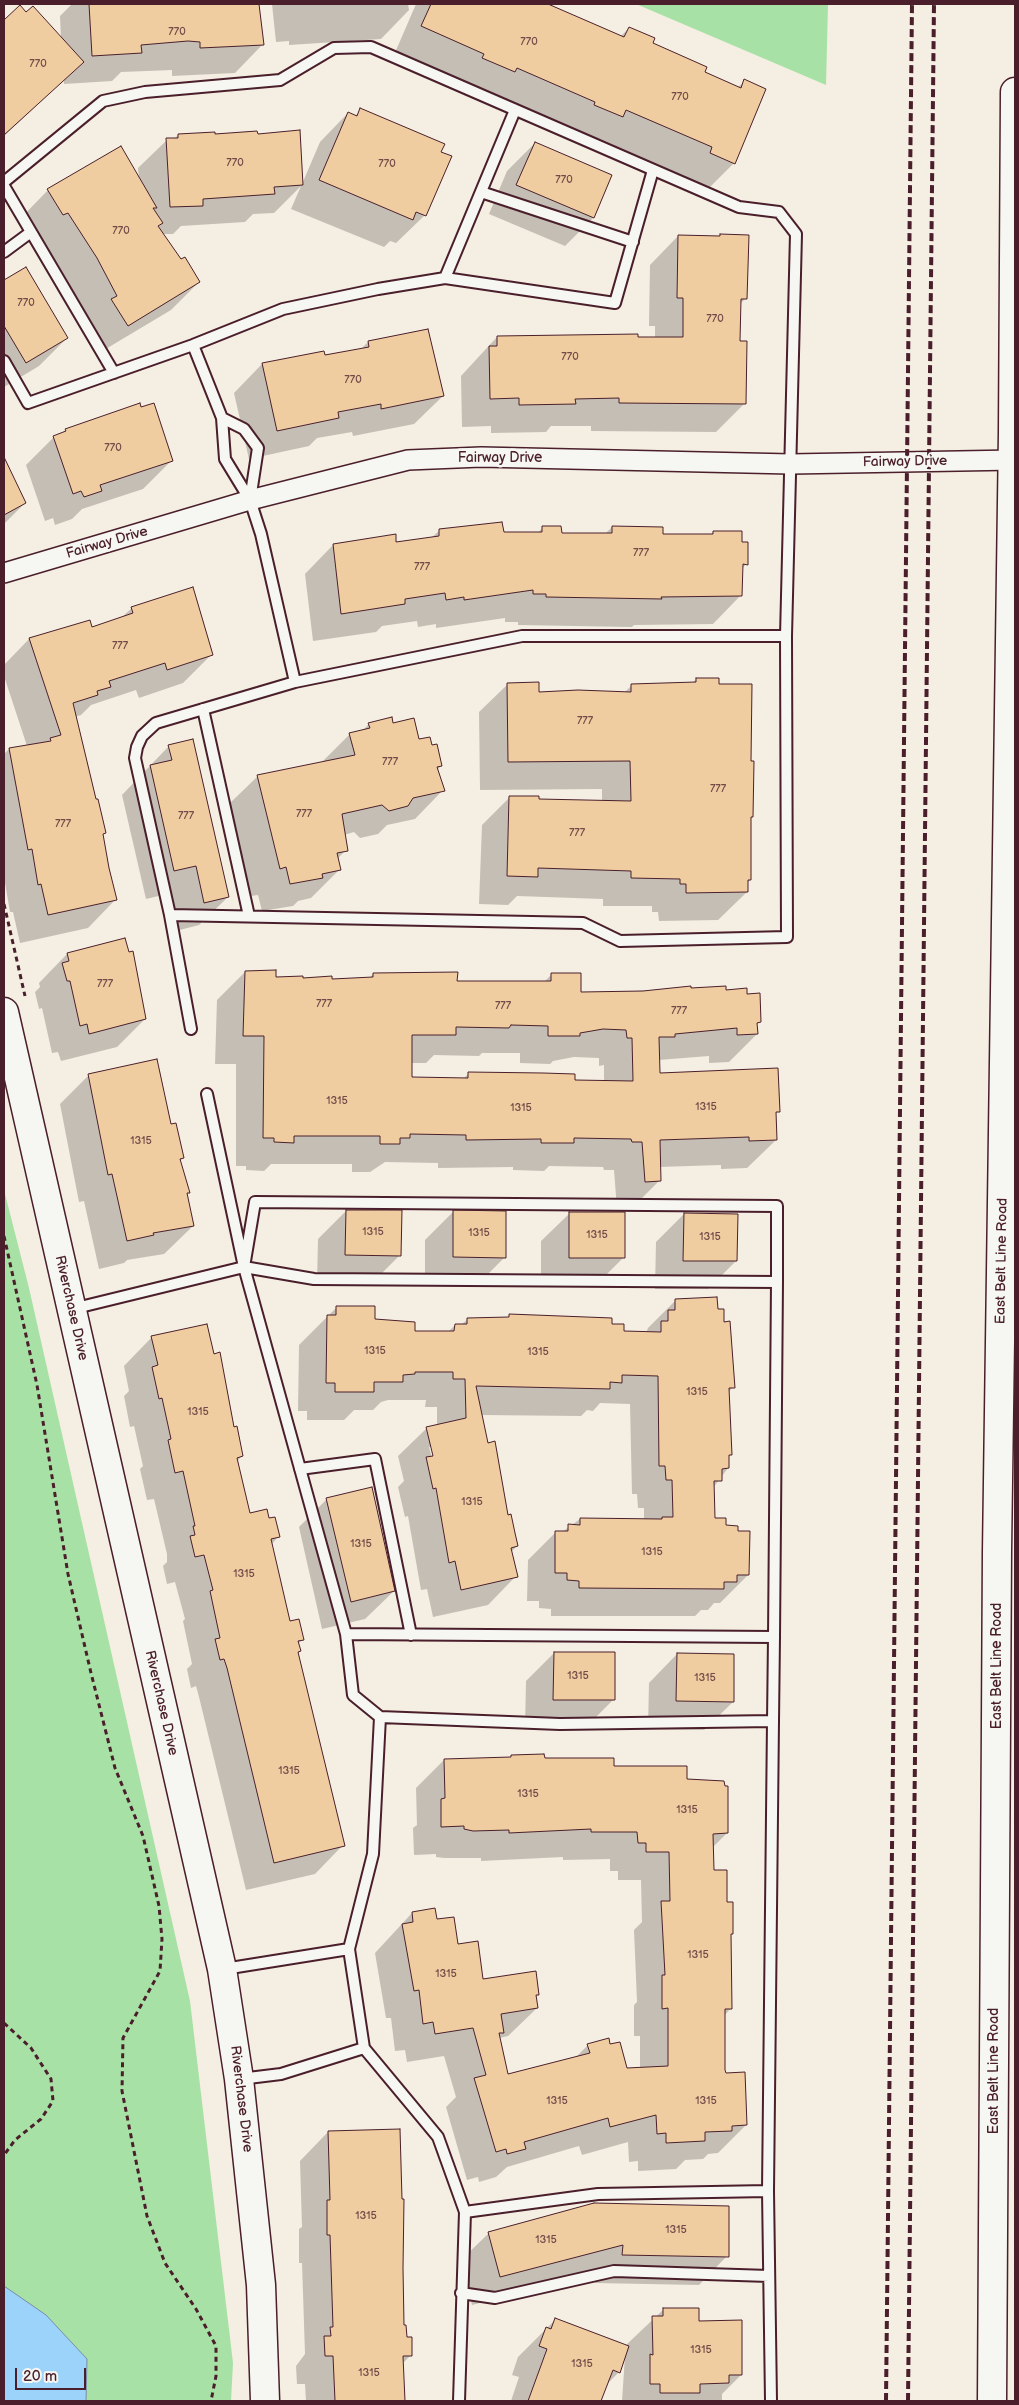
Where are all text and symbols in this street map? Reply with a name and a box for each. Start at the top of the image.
house number: 770 [168,25,186,39]
house number: 770 [520,35,538,49]
house number: 770 [29,57,47,71]
house number: 770 [671,90,689,104]
house number: 770 [226,156,244,170]
house number: 770 [378,157,396,171]
house number: 770 [555,173,573,187]
house number: 770 [112,224,130,238]
house number: 770 [17,296,35,310]
house number: 770 [706,312,724,326]
house number: 770 [561,350,579,364]
house number: 770 [344,373,362,387]
house number: 770 [104,441,122,455]
street label: Fairway Drive [458,450,542,466]
street label: Fairway Drive [863,453,947,471]
street label: Fairway Drive [64,523,150,563]
house number: 777 [633,546,649,560]
house number: 777 [414,560,430,574]
house number: 777 [112,639,128,653]
house number: 777 [577,714,593,728]
house number: 777 [382,755,398,769]
house number: 777 [710,782,726,796]
house number: 777 [296,807,312,821]
house number: 777 [178,809,194,823]
house number: 777 [55,817,71,831]
house number: 777 [569,826,585,840]
house number: 777 [97,977,113,991]
house number: 777 [316,997,332,1011]
house number: 777 [495,999,511,1013]
house number: 777 [671,1004,687,1018]
house number: 1315 [326,1094,348,1108]
house number: 1315 [695,1100,717,1114]
house number: 1315 [510,1101,532,1115]
house number: 1315 [130,1134,152,1148]
street label: East Belt Line Road [992,1198,1012,1324]
house number: 1315 [362,1225,384,1239]
house number: 1315 [468,1226,490,1240]
house number: 1315 [586,1228,608,1242]
house number: 1315 [699,1230,721,1244]
street label: Riverchase Drive [51,1254,91,1362]
house number: 1315 [364,1344,386,1358]
house number: 1315 [527,1345,549,1359]
house number: 1315 [686,1385,708,1399]
house number: 1315 [187,1405,209,1419]
house number: 1315 [461,1495,483,1509]
house number: 1315 [350,1537,372,1551]
house number: 1315 [641,1545,663,1559]
house number: 1315 [233,1567,255,1581]
street label: East Belt Line Road [989,1603,1005,1729]
street label: Riverchase Drive [141,1649,181,1757]
house number: 1315 [567,1669,589,1683]
house number: 1315 [694,1671,716,1685]
house number: 1315 [278,1764,300,1778]
house number: 1315 [517,1787,539,1801]
house number: 1315 [676,1803,698,1817]
house number: 1315 [687,1948,709,1962]
house number: 1315 [435,1967,457,1981]
street label: East Belt Line Road [986,2008,1002,2134]
street label: Riverchase Drive [226,2045,256,2153]
house number: 1315 [546,2094,568,2108]
house number: 1315 [695,2094,717,2108]
house number: 1315 [355,2209,377,2223]
house number: 1315 [665,2223,687,2237]
house number: 1315 [535,2233,557,2247]
house number: 1315 [690,2343,712,2357]
house number: 1315 [571,2357,593,2371]
scale bar [18,2358,89,2390]
house number: 1315 [358,2366,380,2380]
text: 20 m [23,2367,57,2386]

